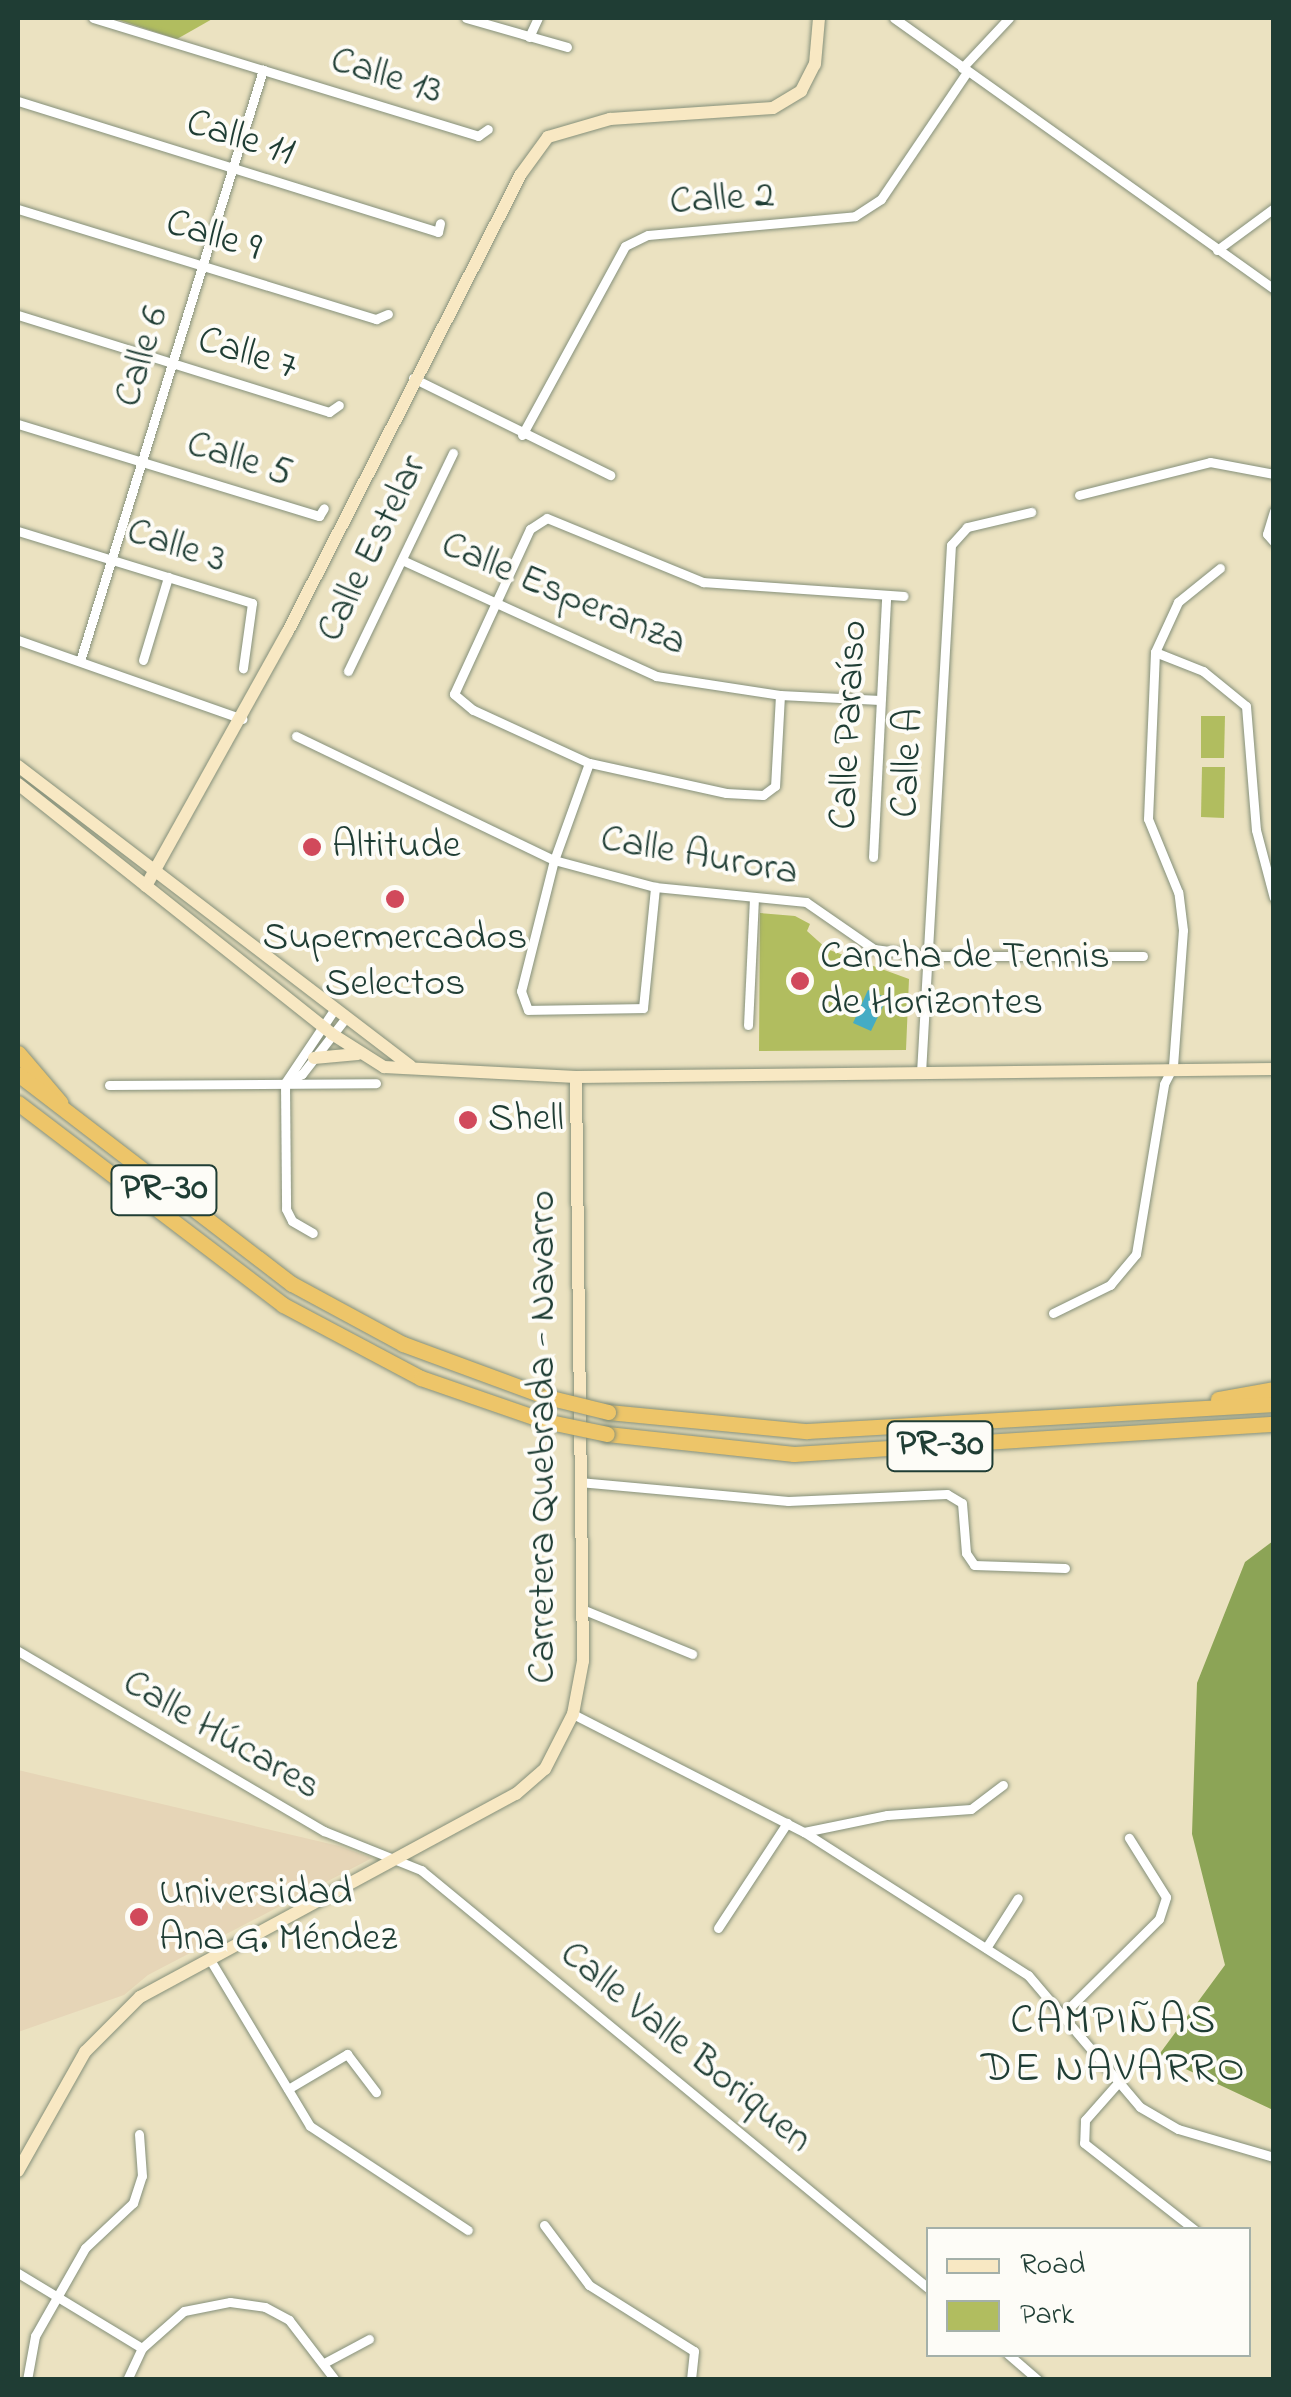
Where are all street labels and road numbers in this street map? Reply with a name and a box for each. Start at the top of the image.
street label: Calle 13 [324,37,448,117]
street label: Calle 11 [180,100,300,178]
street label: Calle 2 [668,172,776,228]
street label: Calle 9 [160,200,266,274]
street label: Calle 6 [105,301,181,413]
street label: Calle 7 [191,317,303,393]
street label: Calle 5 [180,421,298,499]
street label: Calle Estelar [307,448,439,650]
street label: Calle 3 [120,509,232,585]
street label: Calle Esperanza [433,522,693,668]
street label: Calle Paraíso [821,619,879,831]
street label: Calle A [882,707,936,819]
street label: Calle Aurora [597,816,801,898]
road number: PR-30 [109,1157,219,1223]
street label: Carretera Quebrada - Navarro [520,1190,568,1684]
road number: PR-30 [885,1413,995,1479]
street label: Calle Húcares [113,1660,329,1812]
street label: Calle Valle Boriquen [549,1931,821,2165]

